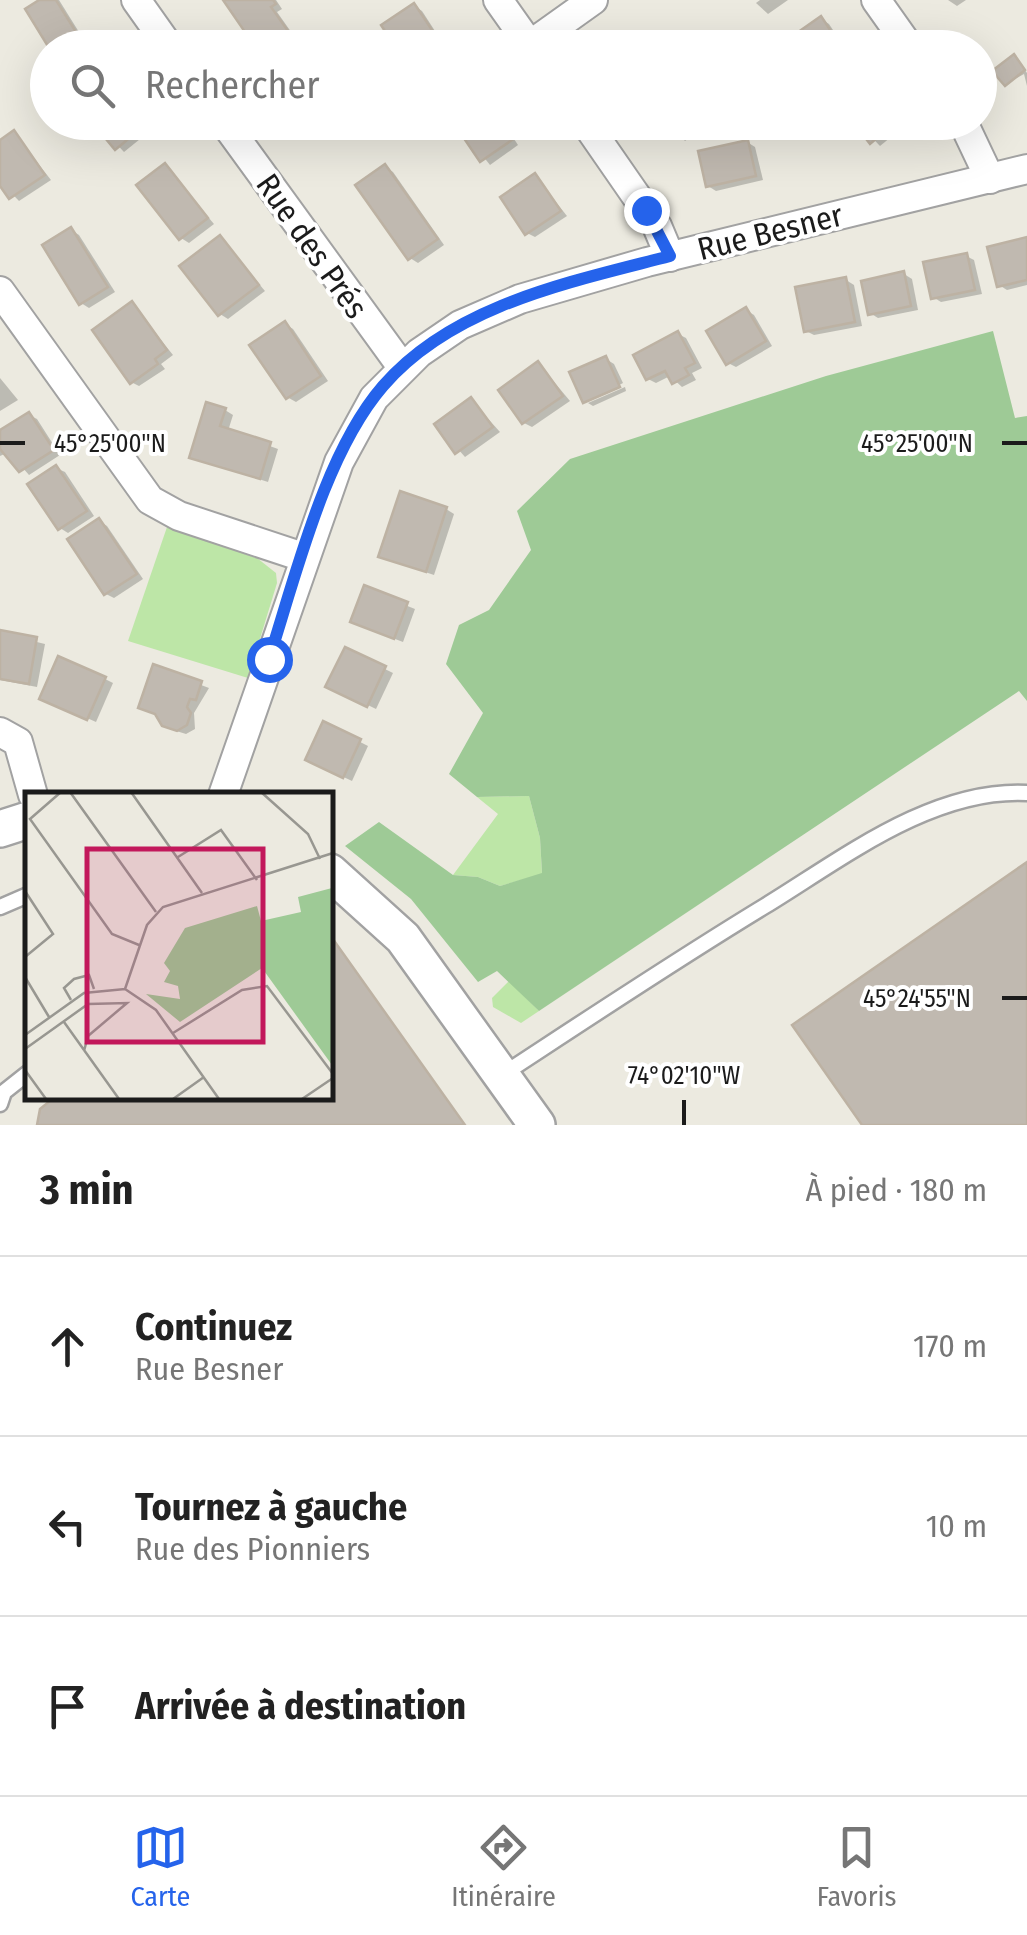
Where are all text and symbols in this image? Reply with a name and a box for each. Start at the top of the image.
search box [30,30,997,140]
icon: search [65,58,120,113]
text: Rechercher [145,62,320,108]
street label: Rue des Prés [248,166,376,326]
route end [624,188,670,234]
street label: Rue Besner [693,196,847,268]
text: 45°25'00"N [54,429,166,459]
text: 45°25'00"N [861,429,973,459]
route start [247,637,293,683]
inset map [25,792,332,1100]
text: 45°24'55"N [863,984,971,1014]
text: 74°02'10"W [628,1061,741,1091]
text: 3 min [40,1165,134,1215]
text: À pied · 180 m [805,1171,987,1209]
text: Continuez [135,1304,292,1350]
icon: ahead [40,1319,95,1374]
text: 170 m [913,1327,987,1365]
text: Rue Besner [135,1350,283,1388]
text: Tournez à gauche [135,1484,407,1530]
icon: left [40,1499,95,1554]
text: 10 m [926,1507,987,1545]
text: Rue des Pionniers [135,1530,370,1568]
icon: arrive [40,1679,95,1734]
text: Arrivée à destination [135,1683,466,1729]
tab: Carte [130,1820,190,1913]
tab: Itinéraire [451,1820,556,1913]
tab: Favoris [817,1820,897,1913]

